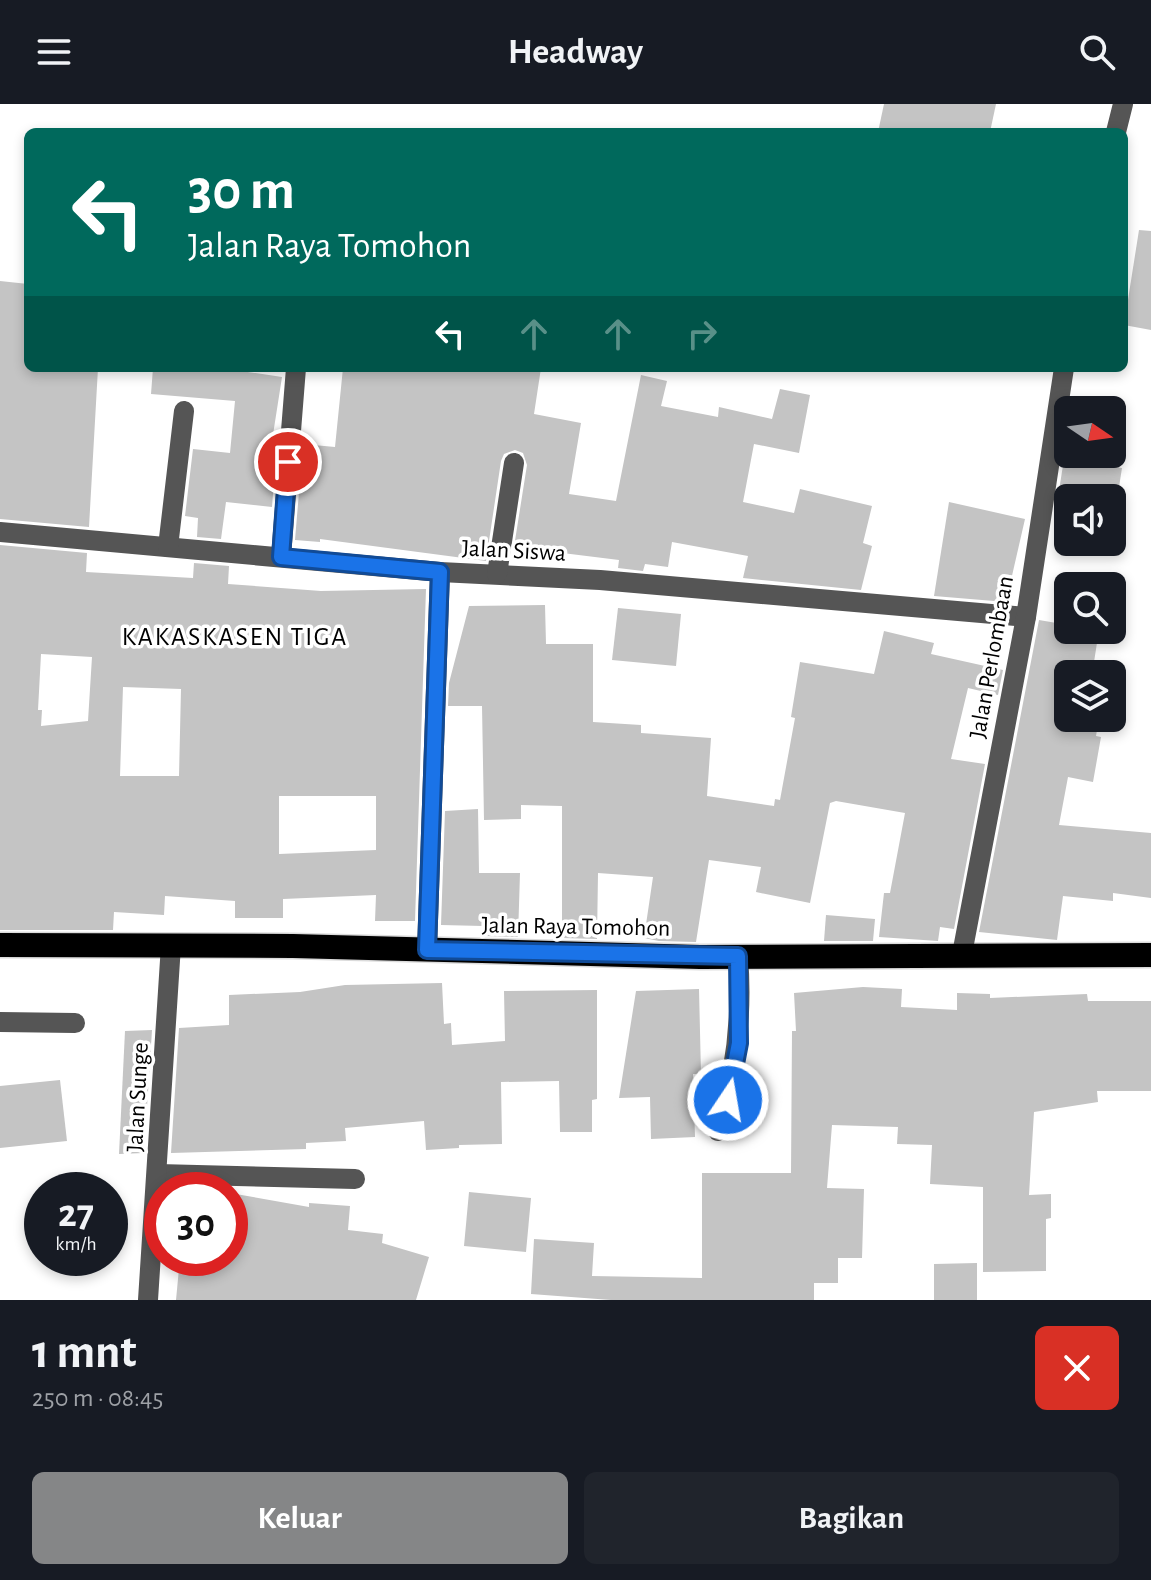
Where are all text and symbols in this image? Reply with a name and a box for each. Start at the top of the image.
icon: menu [32,30,76,74]
icon: search [1075,30,1119,74]
text: Headway [508,34,643,70]
icon: left [56,160,160,264]
text: 30 m [188,163,295,219]
text: Jalan Raya Tomohon [188,228,471,264]
icon: left [428,312,472,356]
icon: ahead [512,312,556,356]
icon: ahead [596,312,640,356]
icon: right [680,312,724,356]
north arrow [1054,396,1126,468]
map controls [1054,396,1126,732]
pin [254,428,322,496]
icon: arrive [266,440,310,484]
button: sound [1054,484,1126,556]
street label: Jalan Siswa [461,536,567,566]
button: search [1054,572,1126,644]
street label: Jalan Perlombaan [966,574,1018,740]
district label: KAKASKASEN TIGA [122,624,348,650]
button: layers [1054,660,1126,732]
street label: Jalan Raya Tomohon [481,913,671,941]
street label: Jalan Sunge [123,1042,153,1152]
position arrow [686,1058,770,1142]
speed limit sign: 30 [144,1172,248,1276]
text: 27 [58,1194,94,1234]
text: km/h [55,1234,97,1254]
button: close [1035,1326,1119,1410]
text: 1 mnt [32,1329,137,1377]
text: 250 m · 08:45 [32,1385,163,1411]
button: Keluar [32,1472,568,1564]
button: Bagikan [584,1472,1119,1564]

